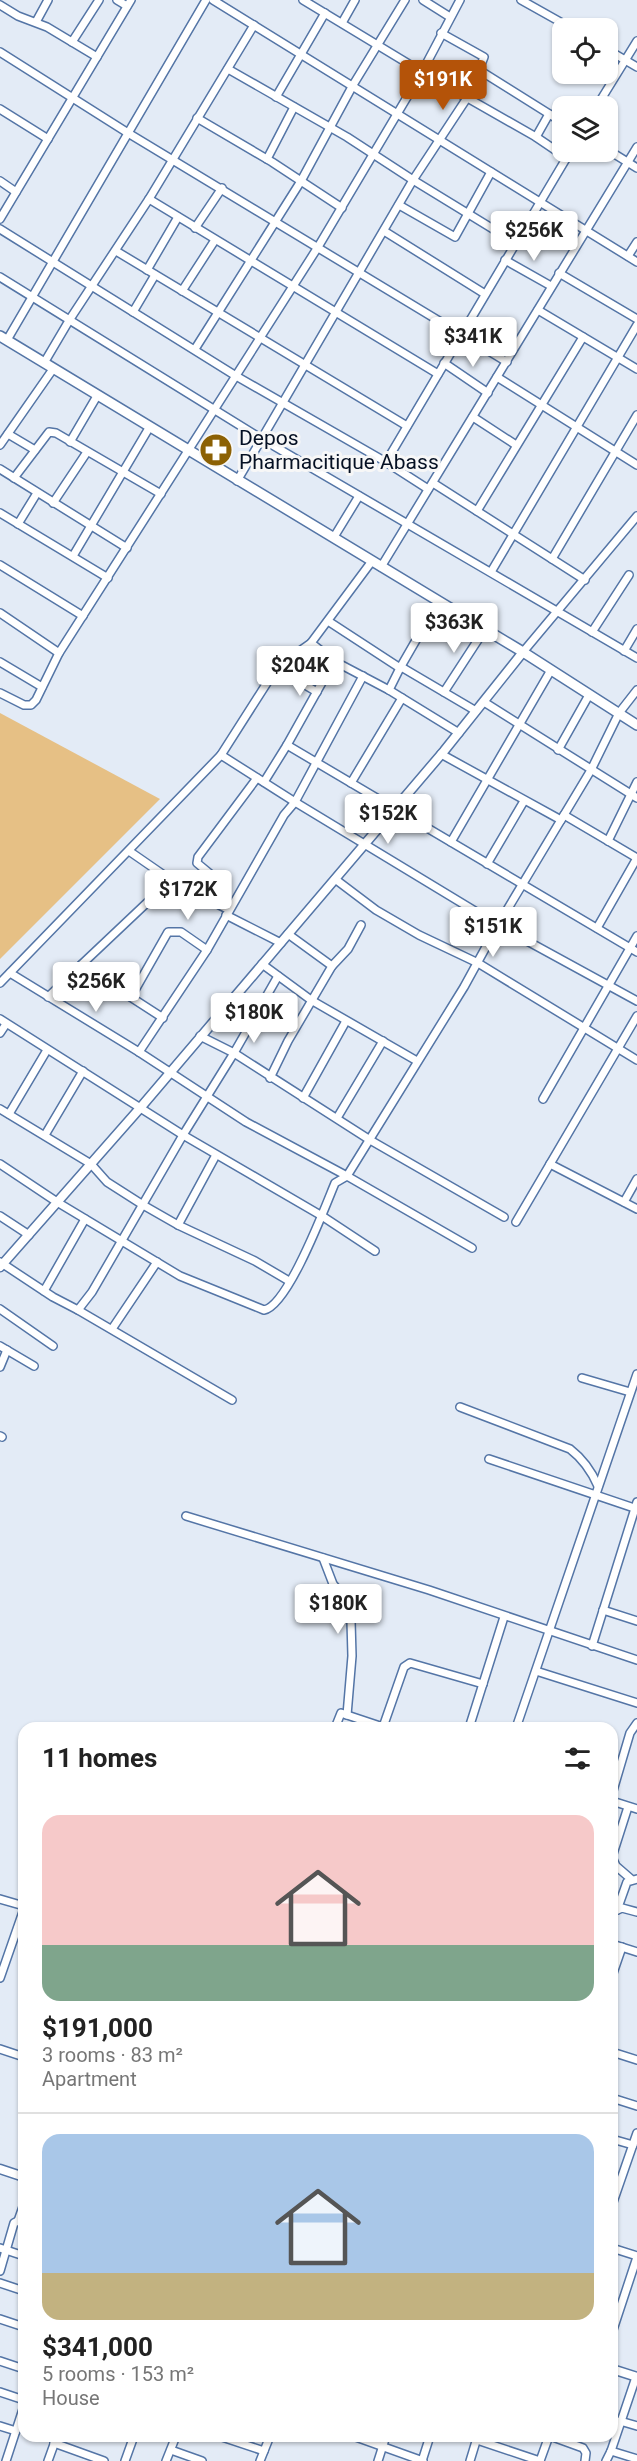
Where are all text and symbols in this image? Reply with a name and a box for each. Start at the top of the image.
map controls [552,18,618,162]
button: locate [552,18,618,84]
pin: $191K [401,60,485,111]
text: $191K [414,67,472,91]
button: layers [552,96,618,162]
pin: $256K [492,211,576,262]
text: $256K [505,218,563,242]
pin: $341K [431,317,515,368]
text: $341K [444,324,502,348]
place label: Depos Pharmacitique Abass [239,426,439,474]
pharmacy icon: Depos Pharmacitique Abass [198,432,234,468]
pin: $363K [412,603,496,654]
text: $363K [425,610,483,634]
pin: $204K [258,646,342,697]
text: $204K [271,653,329,677]
pin: $152K [346,794,430,845]
text: $152K [359,801,417,825]
pin: $172K [146,870,230,921]
text: $172K [159,877,217,901]
pin: $151K [451,907,535,958]
text: $151K [464,914,522,938]
pin: $256K [54,962,138,1013]
text: $256K [67,969,125,993]
pin: $180K [212,993,296,1044]
text: $180K [225,1000,283,1024]
pin: $180K [296,1584,380,1635]
text: $180K [309,1591,367,1615]
icon: filters [561,1742,594,1775]
text: 11 homes [42,1743,157,1773]
icon: home [264,1854,372,1962]
text: $191,000 [42,2013,153,2043]
text: 3 rooms · 83 m² [42,2043,183,2067]
text: Apartment [42,2067,137,2091]
icon: home [264,2173,372,2281]
text: $341,000 [42,2332,153,2362]
text: 5 rooms · 153 m² [42,2362,194,2386]
text: House [42,2386,100,2410]

